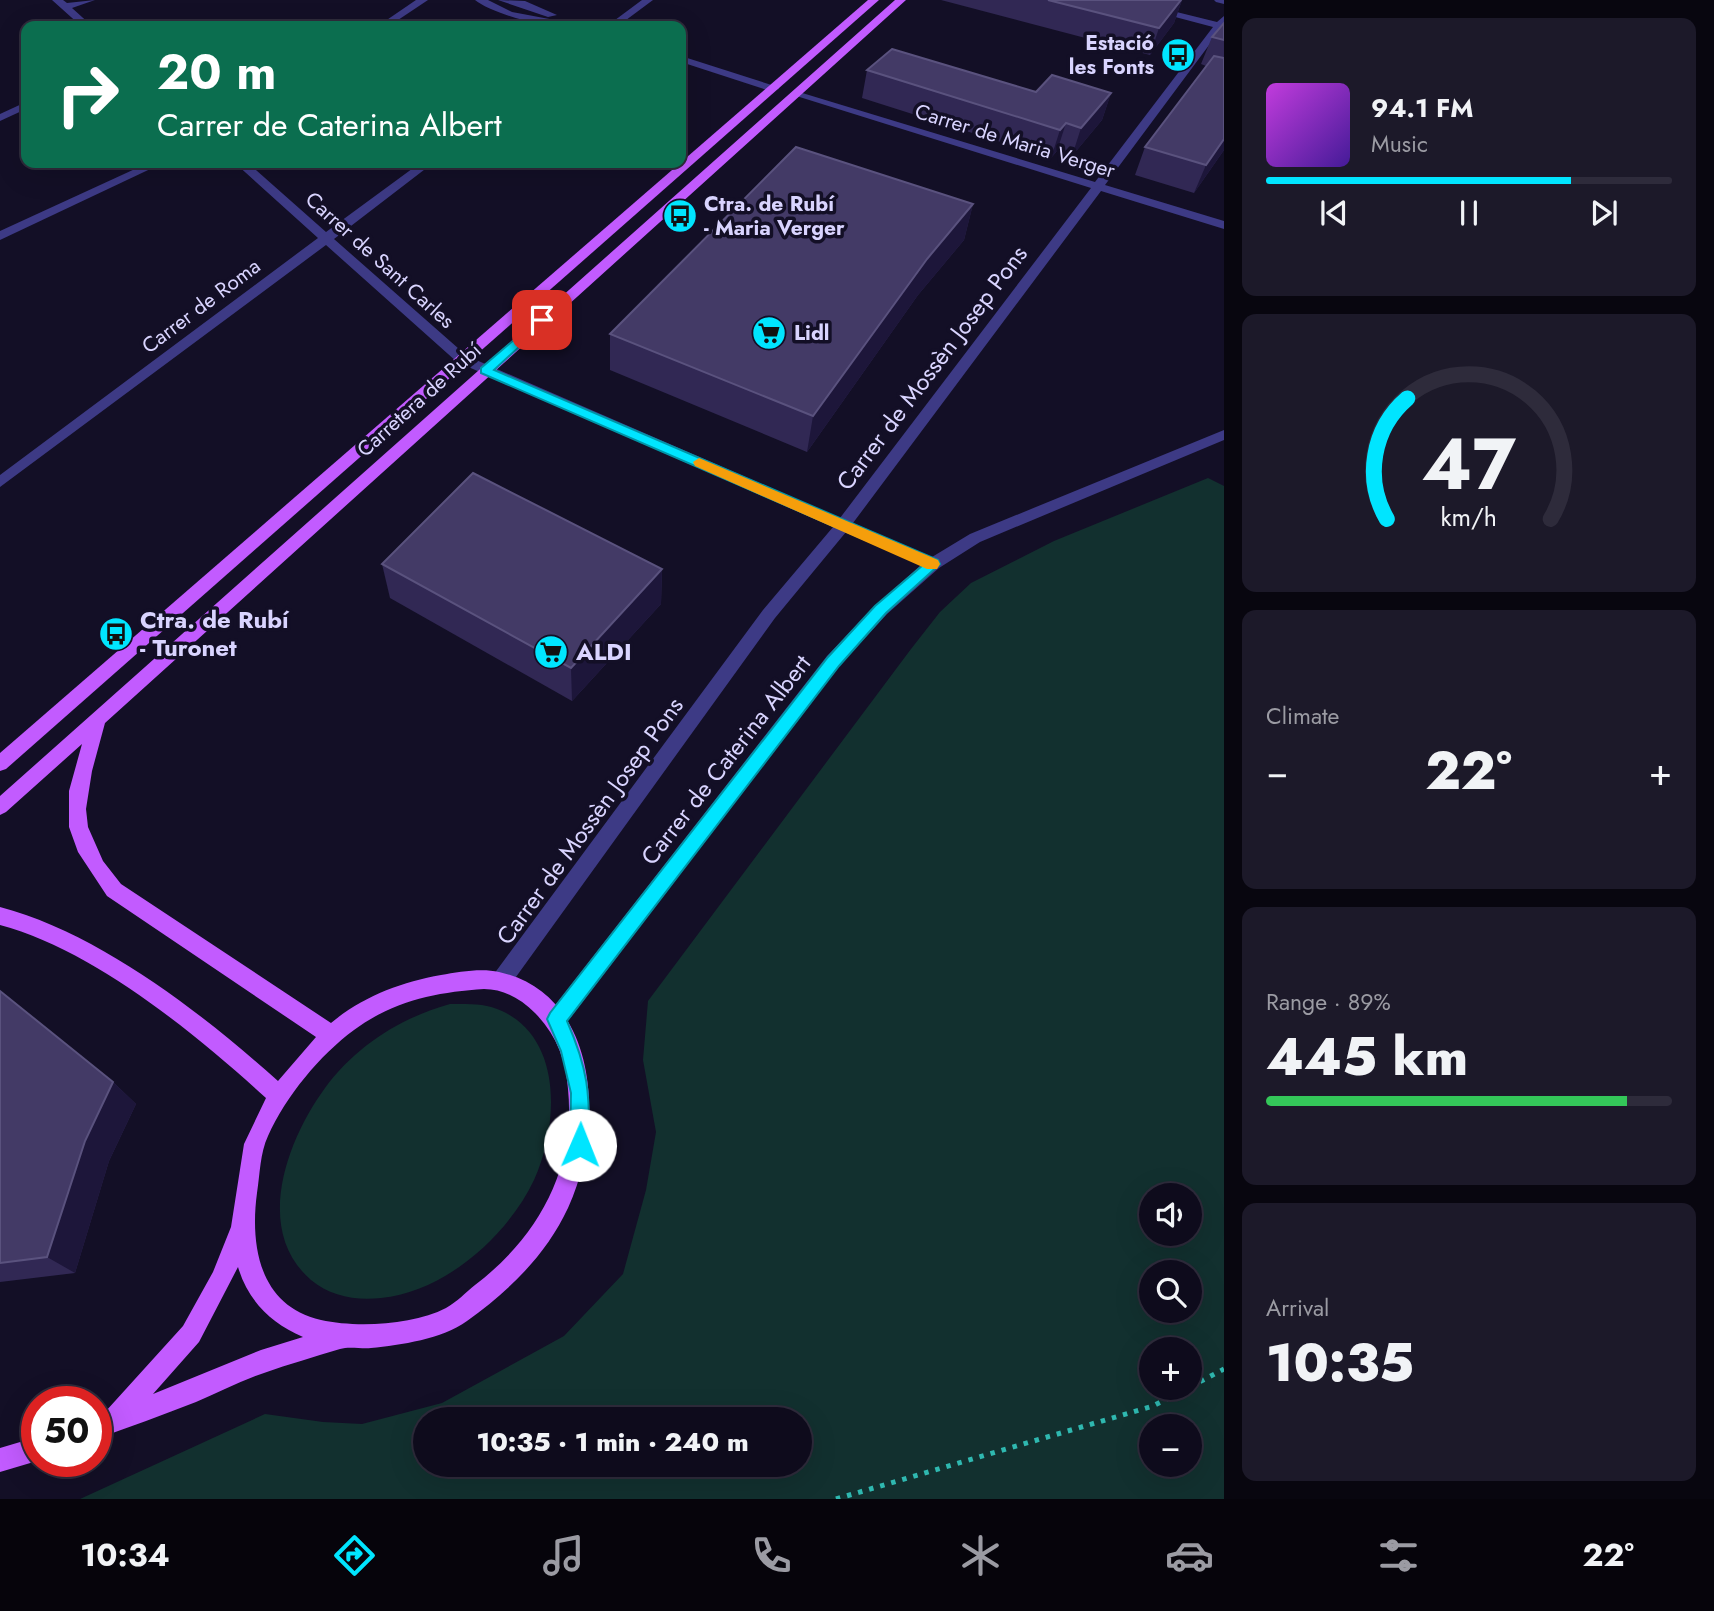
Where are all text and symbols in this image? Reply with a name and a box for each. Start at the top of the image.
place label: Estació les Fonts [1069,28,1154,82]
bus stop icon: Estació les Fonts [1159,36,1197,74]
text: 20 m [157,37,276,107]
icon: right [42,49,133,140]
text: 94.1 FM [1371,89,1474,127]
street label: Carrer de Maria Verger [911,96,1120,186]
text: Carrer de Caterina Albert [157,102,502,148]
text: Music [1371,127,1428,161]
street label: Carrer de Sant Carles [299,185,461,335]
place label: Ctra. de Rubí - Maria Verger [704,189,845,243]
icon: previous [1315,194,1353,232]
icon: pause [1450,194,1488,232]
icon: next [1585,194,1623,232]
bus stop icon: Ctra. de Rubí - Maria Verger [661,197,699,235]
street label: Carrer de Mossèn Josep Pons [828,238,1035,498]
street label: Carrer de Roma [135,251,267,361]
pin [512,290,572,350]
icon: arrive [523,301,561,339]
supermarket icon: Lidl [750,314,788,352]
place label: Lidl [794,318,830,348]
street label: Carretera de Rubí [350,335,489,464]
text: 47 [1422,412,1516,517]
text: km/h [1441,499,1497,535]
place label: Ctra. de Rubí - Turonet [140,602,290,665]
bus stop icon: Ctra. de Rubí - Turonet [97,615,135,653]
supermarket icon: ALDI [532,633,570,671]
place label: ALDI [575,634,632,669]
street label: Carrer de Caterina Albert [632,647,819,872]
street label: Carrer de Mossèn Josep Pons [488,690,692,952]
text: Climate [1266,699,1339,733]
text: 22° [1425,733,1512,809]
text: − [1266,744,1288,799]
text: + [1649,744,1672,799]
text: Range · 89% [1266,985,1391,1019]
text: 445 km [1266,1019,1468,1095]
position arrow [543,1108,617,1182]
map controls [1139,1183,1202,1477]
button: sound [1139,1183,1202,1246]
button: search [1139,1260,1202,1323]
text: Arrival [1266,1291,1329,1325]
text: 10:35 [1266,1325,1414,1401]
button: + [1139,1337,1202,1400]
speed limit sign: 50 [21,1386,112,1477]
button: − [1139,1414,1202,1477]
text: 10:35 · 1 min · 240 m [476,1423,749,1461]
icon: directions [330,1531,379,1580]
icon: music [539,1531,588,1580]
icon: phone [747,1531,796,1580]
icon: climate [956,1531,1005,1580]
icon: car [1165,1531,1214,1580]
icon: filters [1374,1531,1423,1580]
text: 10:34 [80,1532,170,1578]
text: 22° [1583,1532,1634,1578]

